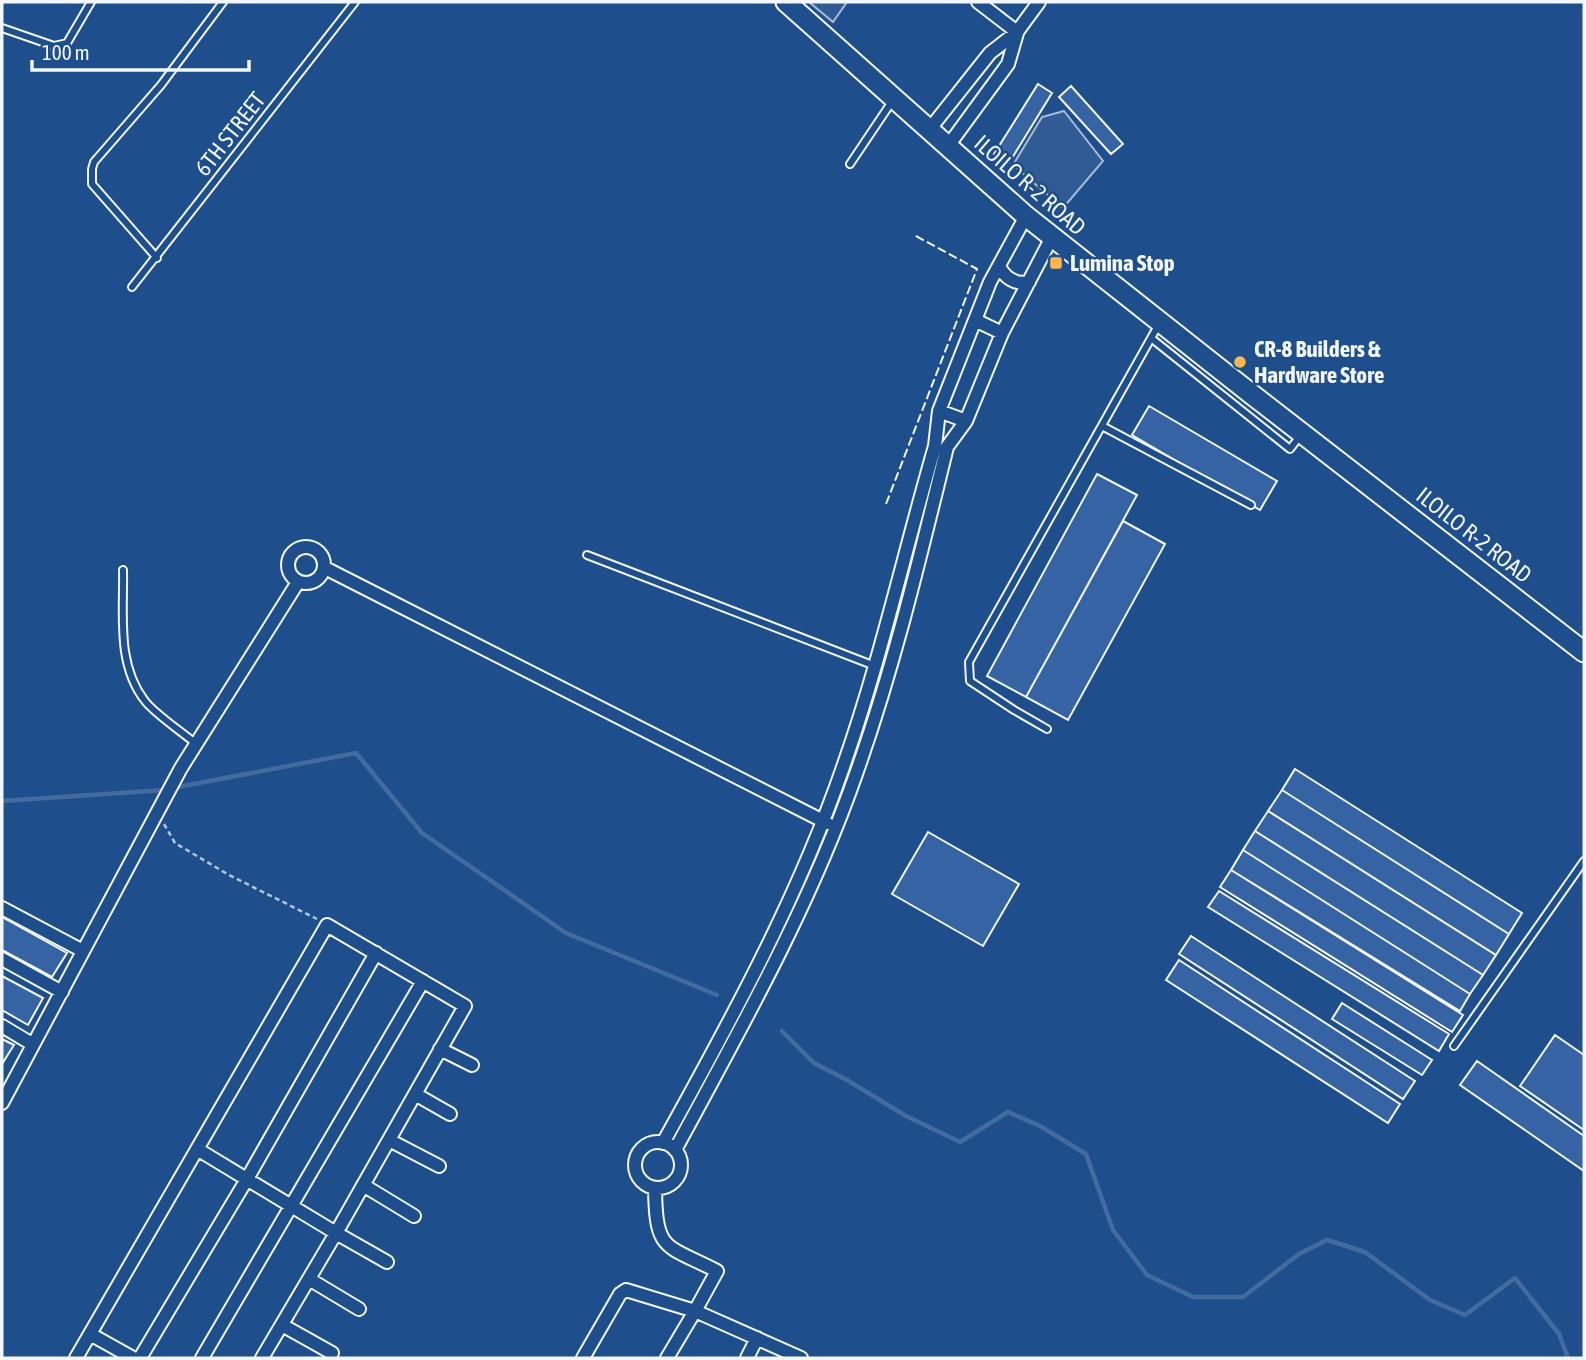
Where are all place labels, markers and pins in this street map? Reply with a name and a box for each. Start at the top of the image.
place label: Lumina Stop [1070,250,1175,276]
marker: Lumina Stop [1048,255,1064,271]
place label: CR-8 Builders & Hardware Store [1254,336,1384,388]
marker: CR-8 Builders & Hardware Store [1232,354,1248,370]

